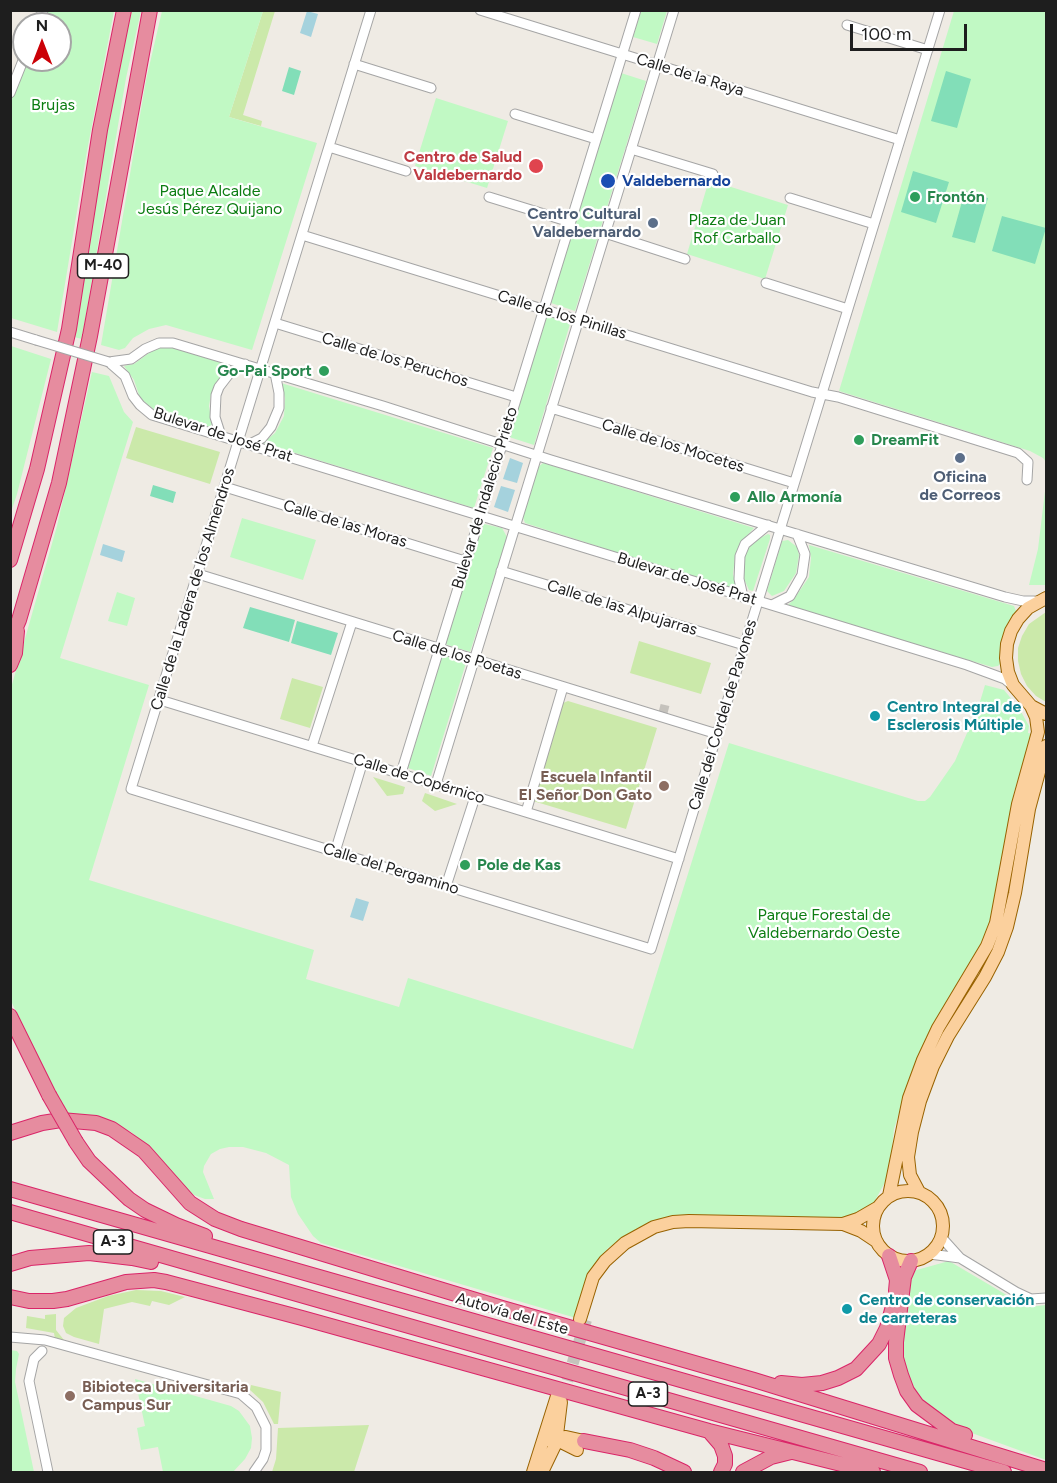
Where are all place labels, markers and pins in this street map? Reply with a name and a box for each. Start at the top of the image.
place label: Centro de Salud Valdebernardo [404,147,522,185]
marker: Centro de Salud Valdebernardo [527,157,545,175]
place label: Valdebernardo [622,171,731,191]
marker: Valdebernardo [599,172,617,190]
place label: Frontón [927,187,985,207]
marker: Frontón [908,190,922,204]
place label: Centro Cultural Valdebernardo [527,204,641,242]
marker: Centro Cultural Valdebernardo [646,216,660,230]
place label: Go-Pai Sport [217,361,312,381]
marker: Go-Pai Sport [317,364,331,378]
place label: DreamFit [871,430,939,450]
marker: DreamFit [852,433,866,447]
marker: Oficina de Correos [953,451,967,465]
place label: Oficina de Correos [920,467,1000,505]
place label: Allo Armonía [747,487,842,507]
marker: Allo Armonía [728,490,742,504]
place label: Centro Integral de Esclerosis Múltiple [887,697,1023,735]
marker: Centro Integral de Esclerosis Múltiple [868,709,882,723]
place label: Escuela Infantil El Señor Don Gato [519,767,652,805]
marker: Escuela Infantil El Señor Don Gato [657,779,671,793]
place label: Pole de Kas [477,855,561,875]
marker: Pole de Kas [458,858,472,872]
place label: Centro de conservación de carreteras [859,1290,1034,1328]
marker: Centro de conservación de carreteras [840,1302,854,1316]
place label: Bibioteca Universitaria Campus Sur [82,1377,249,1415]
marker: Bibioteca Universitaria Campus Sur [63,1389,77,1403]

